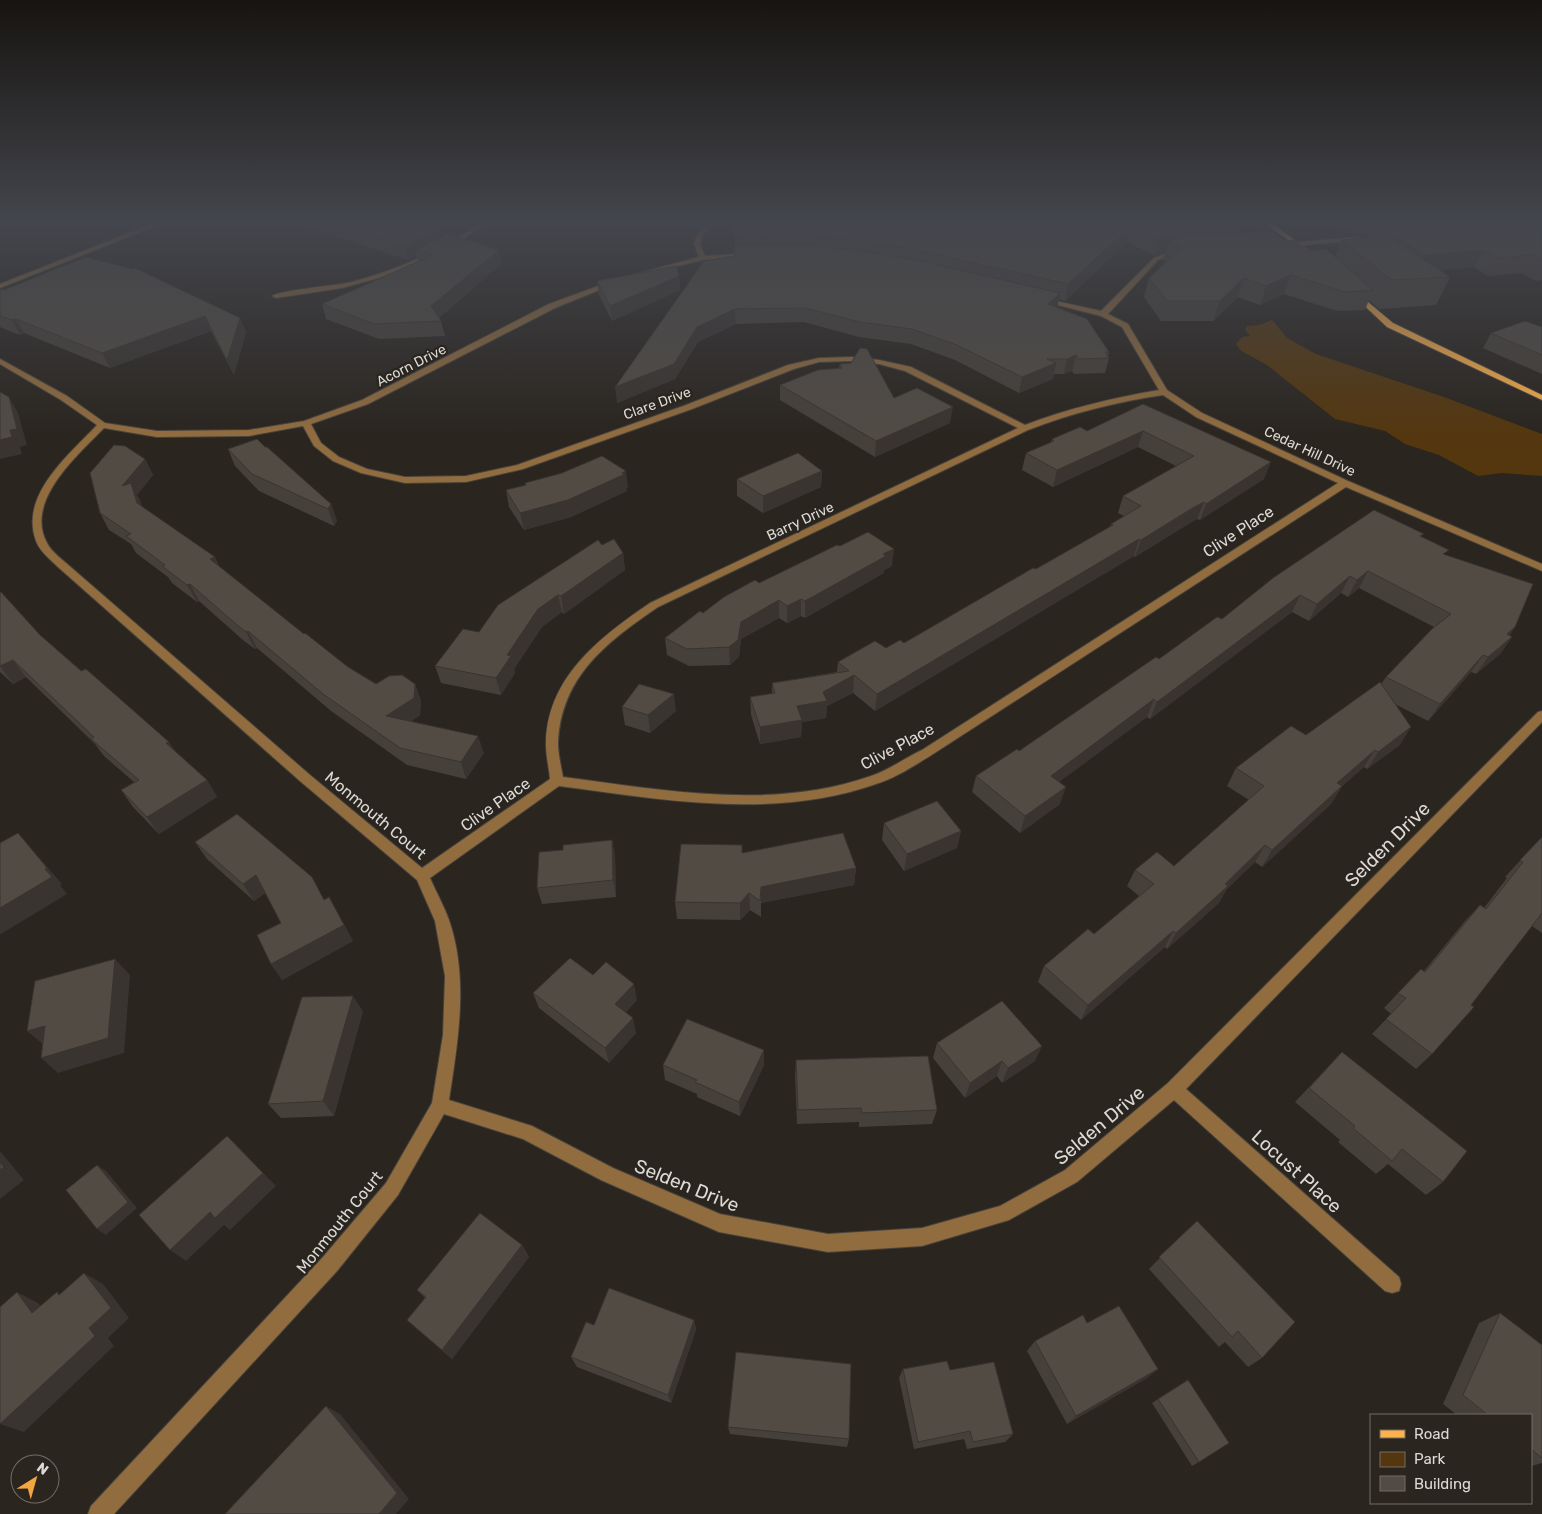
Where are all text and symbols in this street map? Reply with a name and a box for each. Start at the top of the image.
street label: Acorn Drive [374,341,449,390]
street label: Clare Drive [621,383,693,424]
street label: Cedar Hill Drive [1261,423,1358,480]
street label: Barry Drive [764,498,837,544]
street label: Clive Place [1199,501,1277,561]
street label: Clive Place [857,719,937,774]
street label: Monmouth Court [321,767,430,863]
street label: Clive Place [457,773,534,835]
street label: Selden Drive [1340,797,1435,892]
street label: Selden Drive [1049,1081,1149,1170]
street label: Locust Place [1247,1125,1347,1218]
street label: Selden Drive [631,1154,743,1217]
street label: Monmouth Court [292,1167,387,1277]
legend [1370,1414,1532,1504]
text: Road [1414,1425,1450,1443]
text: Park [1414,1450,1445,1468]
north arrow [10,1454,60,1504]
text: N [33,1459,52,1479]
text: Building [1414,1475,1471,1493]

